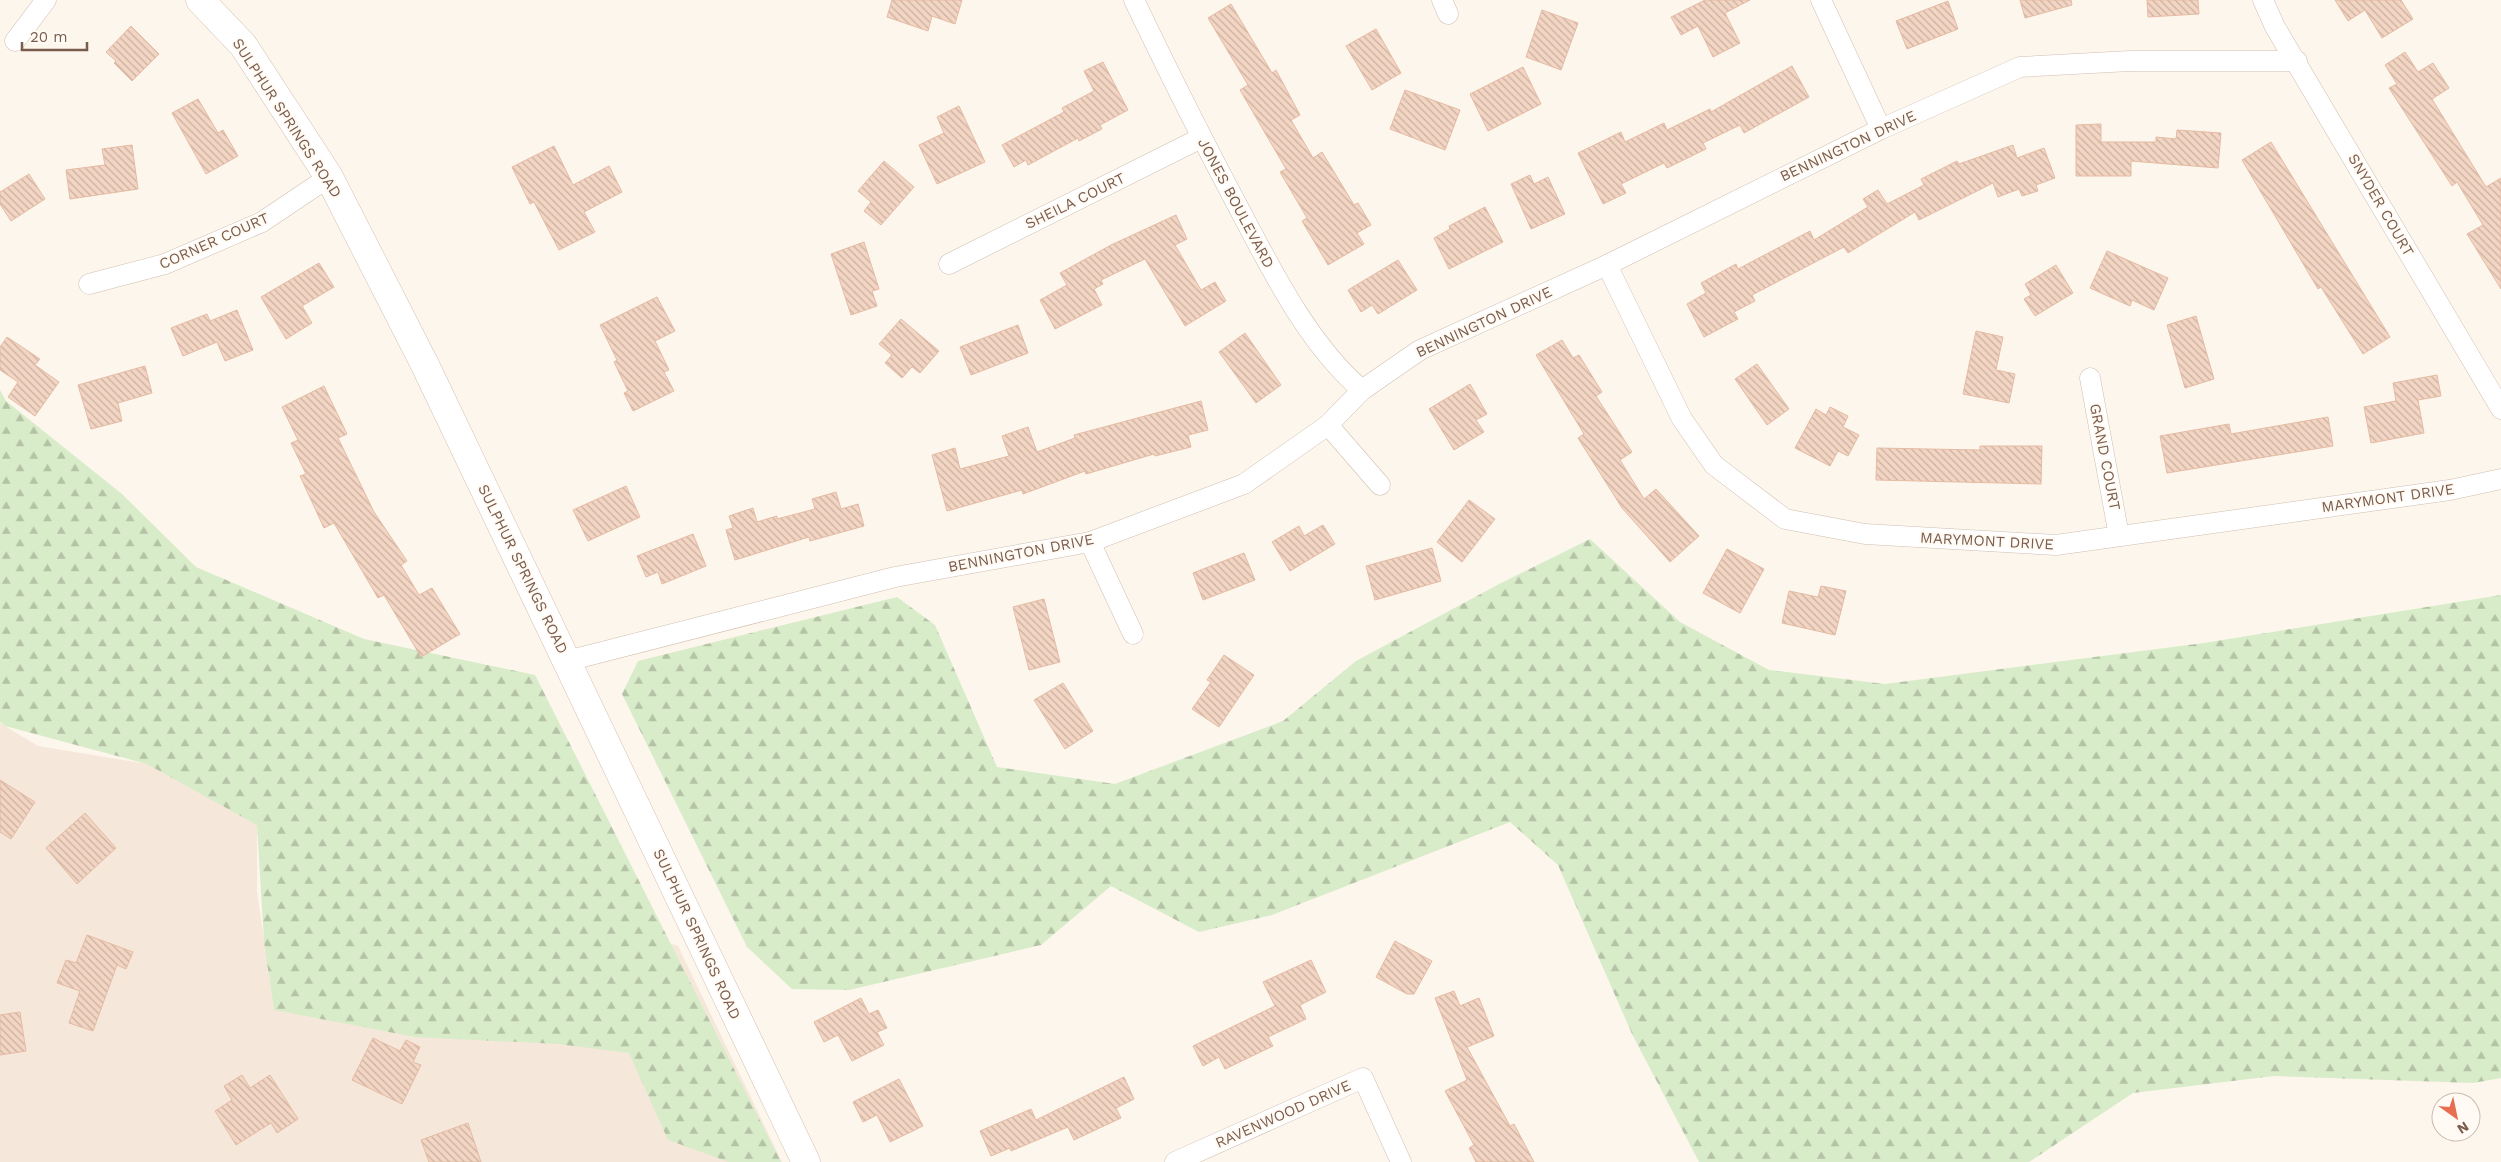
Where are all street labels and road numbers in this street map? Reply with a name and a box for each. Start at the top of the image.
street label: SULPHUR SPRINGS ROAD [229,35,345,201]
street label: BENNINGTON DRIVE [1777,107,1919,185]
street label: JONES BOULEVARD [1194,135,1278,271]
street label: SNYDER COURT [2344,151,2418,259]
street label: SHEILA COURT [1022,169,1128,233]
street label: CORNER COURT [156,209,272,273]
street label: BENNINGTON DRIVE [1413,283,1555,361]
street label: GRAND COURT [2086,402,2124,512]
street label: MARYMONT DRIVE [2320,480,2456,516]
street label: SULPHUR SPRINGS ROAD [474,481,572,657]
street label: MARYMONT DRIVE [1920,529,2054,553]
street label: BENNINGTON DRIVE [947,530,1095,576]
street label: SULPHUR SPRINGS ROAD [649,846,745,1022]
street label: RAVENWOOD DRIVE [1212,1076,1354,1152]

